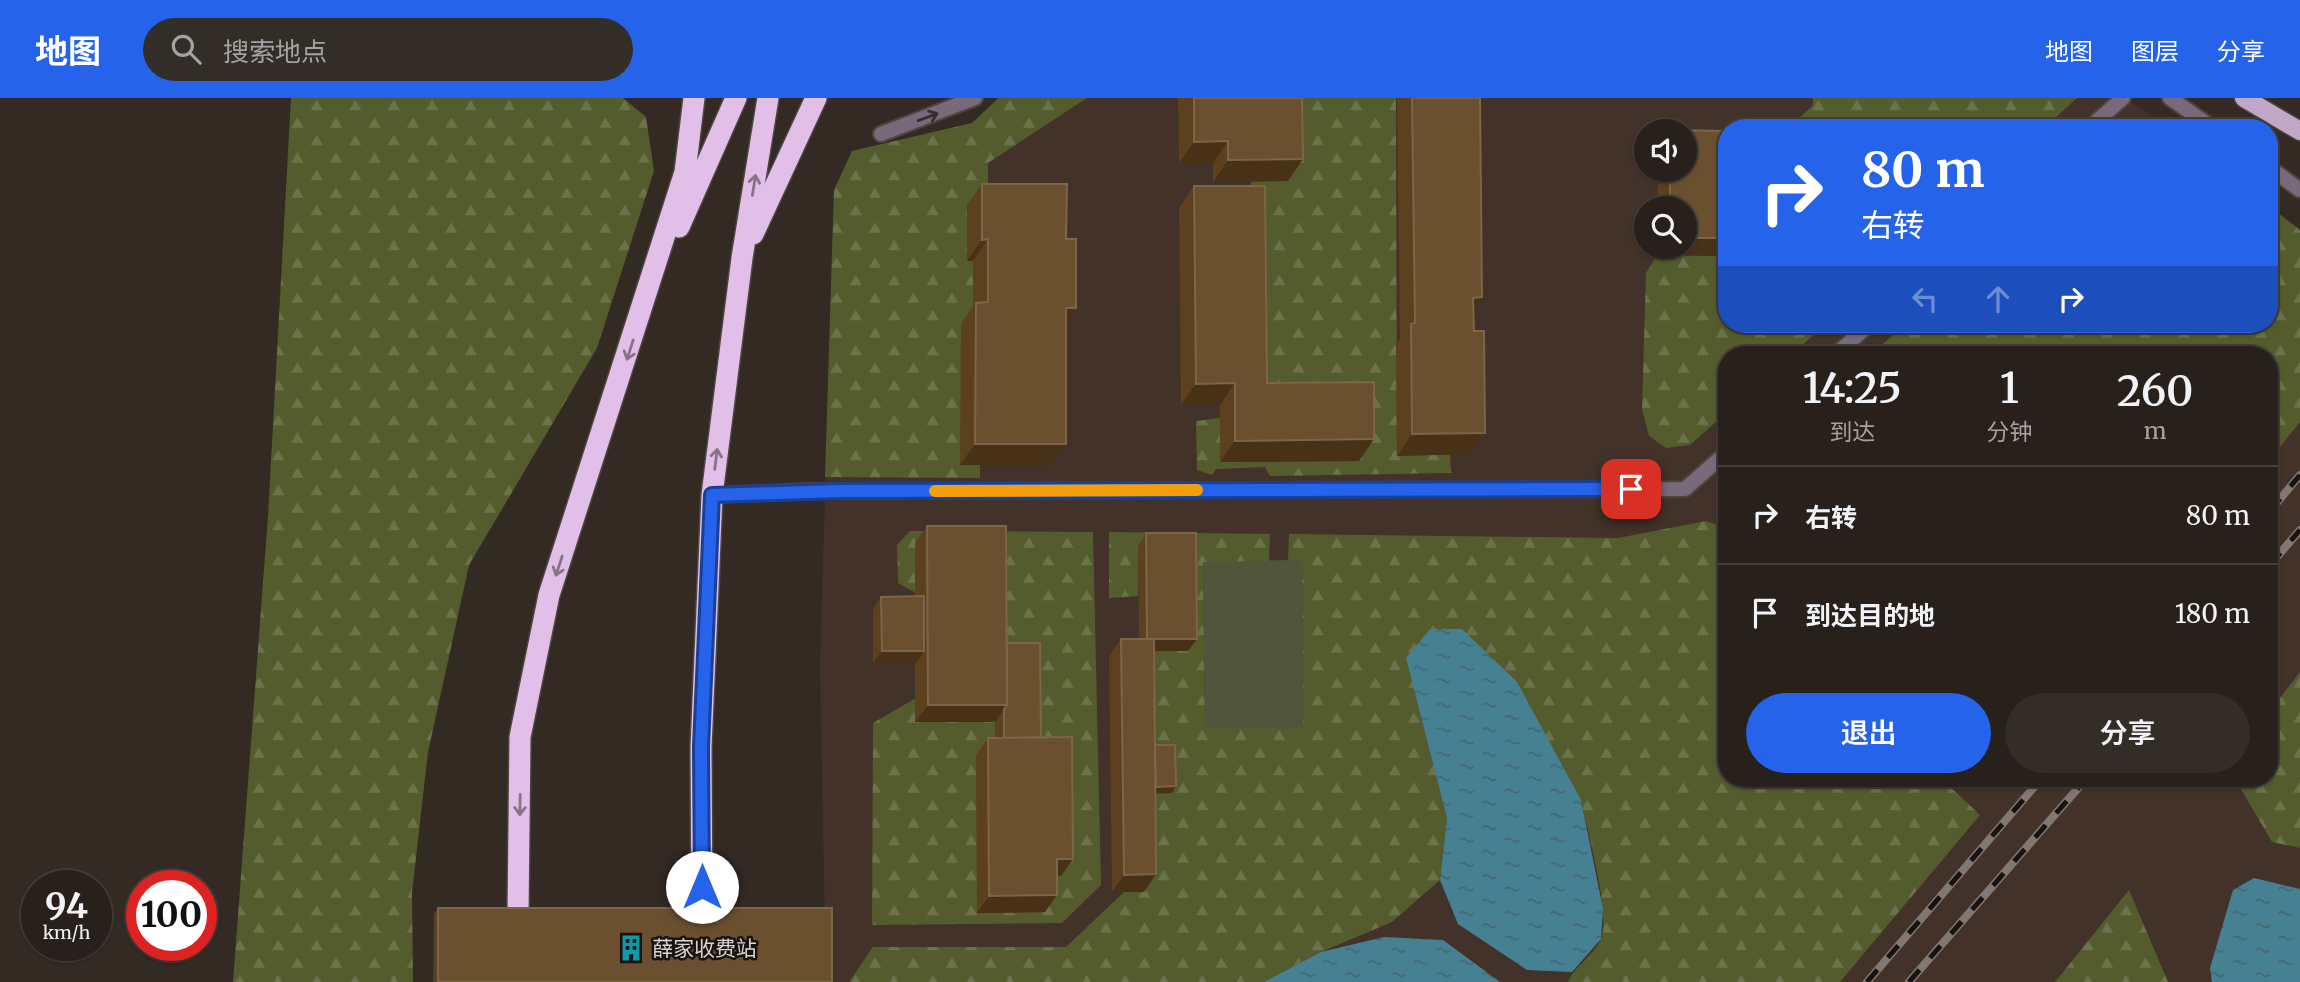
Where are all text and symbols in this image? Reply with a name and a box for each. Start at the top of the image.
search box [143,18,633,81]
icon: search [167,30,205,68]
text: 地图 [35,31,101,72]
text: 搜索地点 [223,35,327,68]
text: 地图 [2045,36,2093,67]
text: 图层 [2131,36,2179,67]
text: 分享 [2217,36,2265,67]
one-way arrow [917,110,939,122]
map controls [1634,119,1697,259]
button: sound [1634,119,1697,182]
text: 80 m [1861,139,1984,200]
icon: right [1746,147,1837,238]
one-way arrow [748,174,761,197]
button: search [1634,196,1697,259]
text: 右转 [1861,206,1925,246]
icon: left [1906,280,1944,318]
icon: ahead [1979,280,2017,318]
icon: right [2052,280,2090,318]
one-way arrow [623,338,635,360]
text: 14:25 [1802,362,1902,414]
text: 1 [2000,362,2019,414]
text: 260 [2117,365,2194,417]
text: m [2144,416,2167,445]
text: 到达 [1829,417,1875,446]
text: 分钟 [1986,417,2032,446]
one-way arrow [710,448,723,471]
pin [1601,459,1661,519]
icon: arrive [1612,470,1650,508]
icon: right [1746,496,1784,534]
text: 80 m [2186,499,2250,532]
text: 右转 [1805,501,1857,534]
one-way arrow [552,554,564,576]
icon: arrive [1746,594,1784,632]
text: 180 m [2175,597,2250,630]
text: 到达目的地 [1805,599,1935,632]
button: 退出 [1746,693,1991,773]
button: 分享 [2005,693,2250,773]
one-way arrow [513,794,526,817]
position arrow [665,850,739,924]
speed limit sign: 100 [126,870,217,961]
text: 94 [45,884,88,928]
text: km/h [43,921,90,944]
building icon: 薛家收费站 [616,933,646,963]
place label: 薛家收费站 [652,935,757,962]

